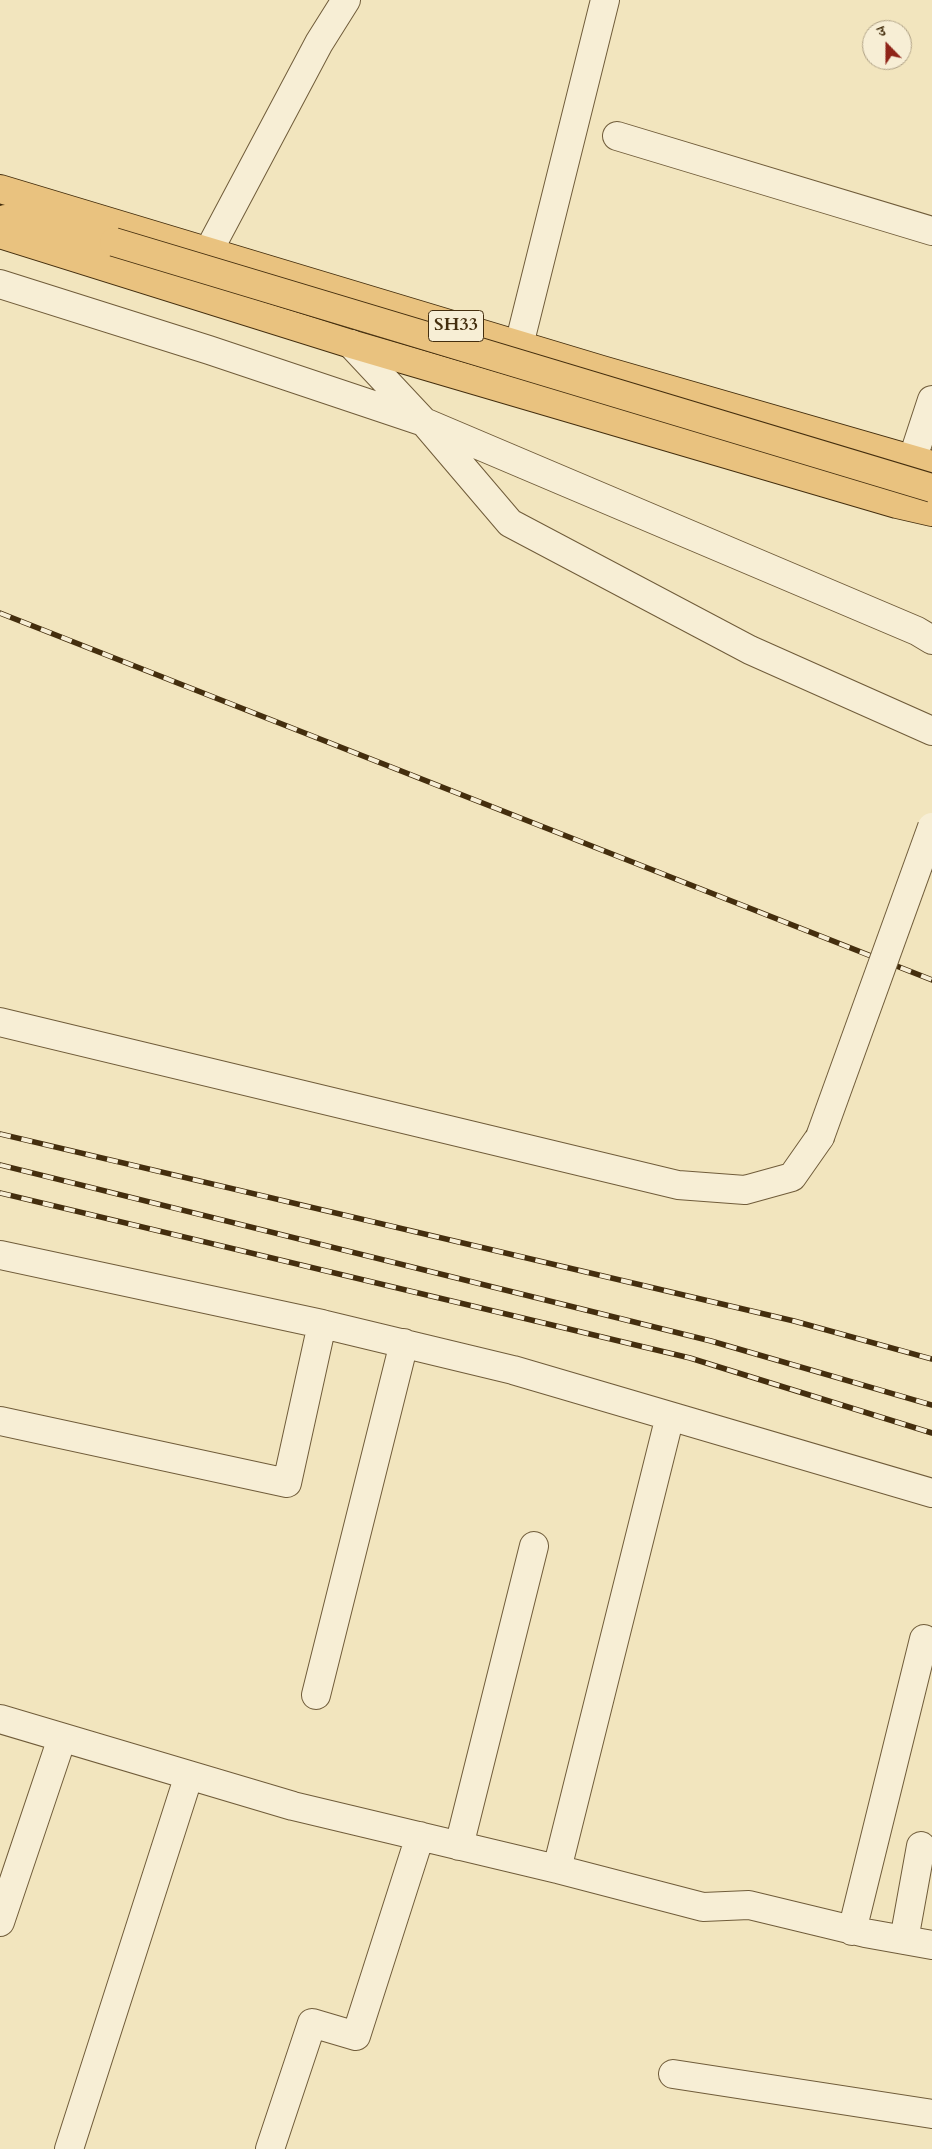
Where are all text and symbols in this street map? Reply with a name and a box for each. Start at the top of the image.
north arrow [862,20,912,70]
text: उ [875,21,888,42]
road number: SH33 [428,310,484,342]

